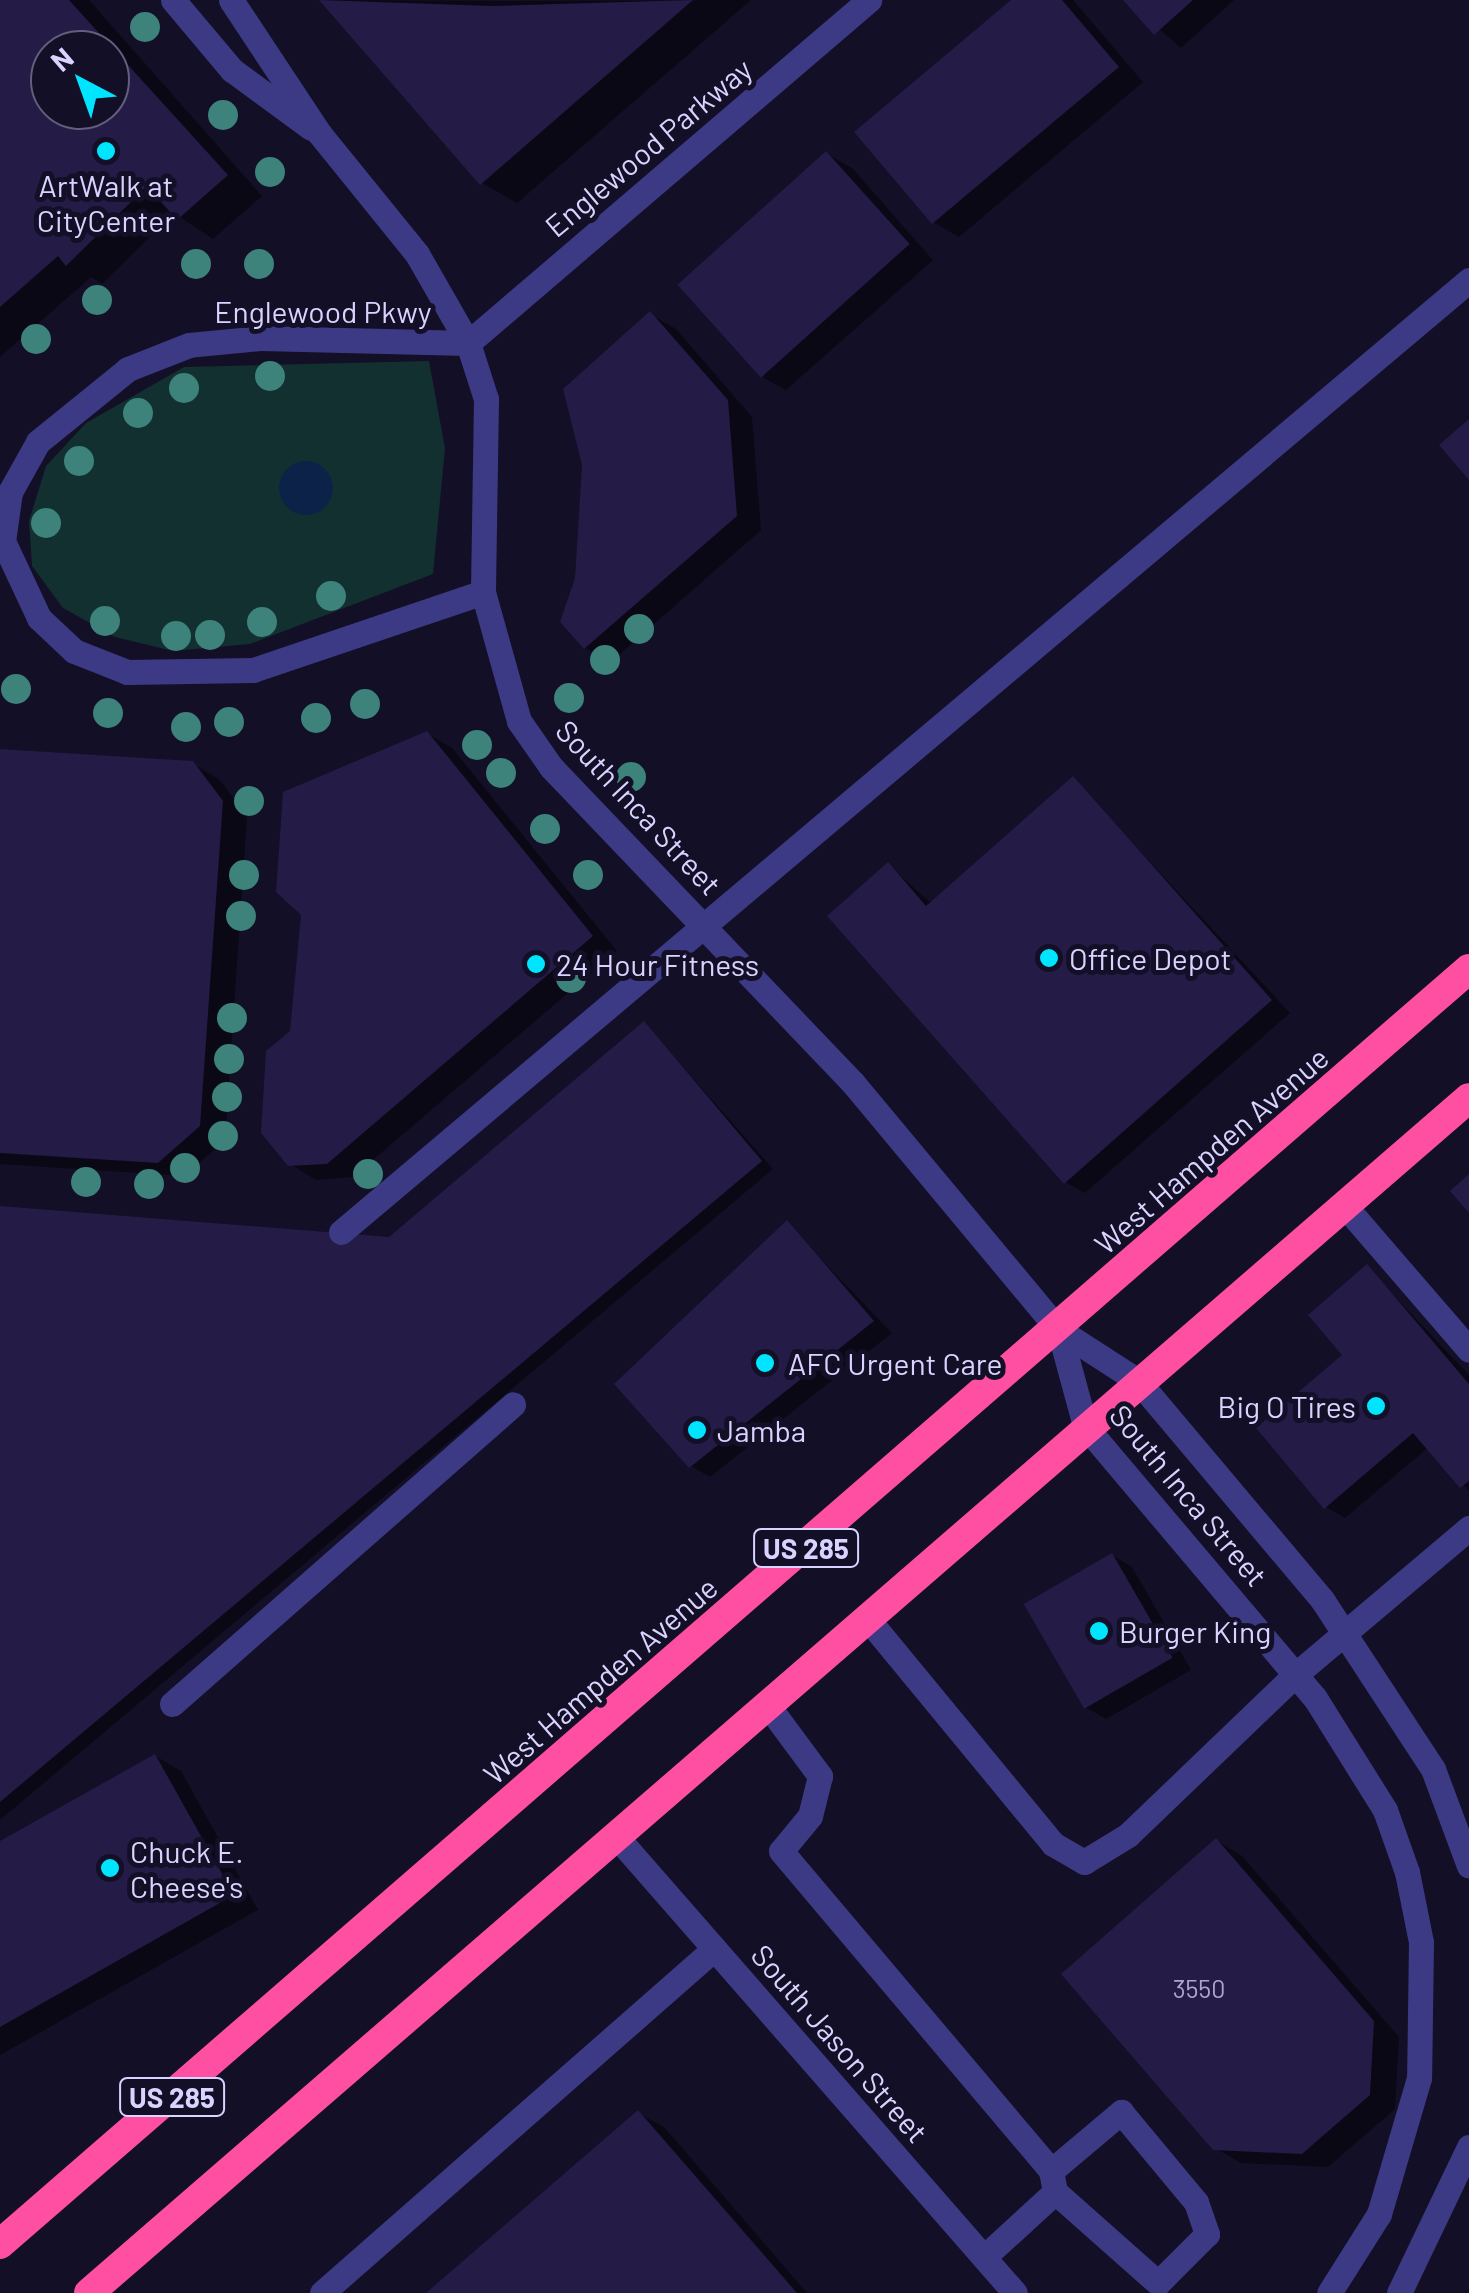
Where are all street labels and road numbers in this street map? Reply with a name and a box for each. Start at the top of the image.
street label: Englewood Parkway [537,50,759,244]
street label: Englewood Pkwy [214,293,432,329]
street label: South Inca Street [549,712,729,902]
street label: West Hampden Avenue [1087,1039,1335,1261]
street label: South Inca Street [1103,1397,1275,1593]
road number: US 285 [751,1525,861,1571]
street label: West Hampden Avenue [476,1569,724,1791]
street label: South Jason Street [744,1937,936,2149]
road number: US 285 [117,2074,227,2120]

